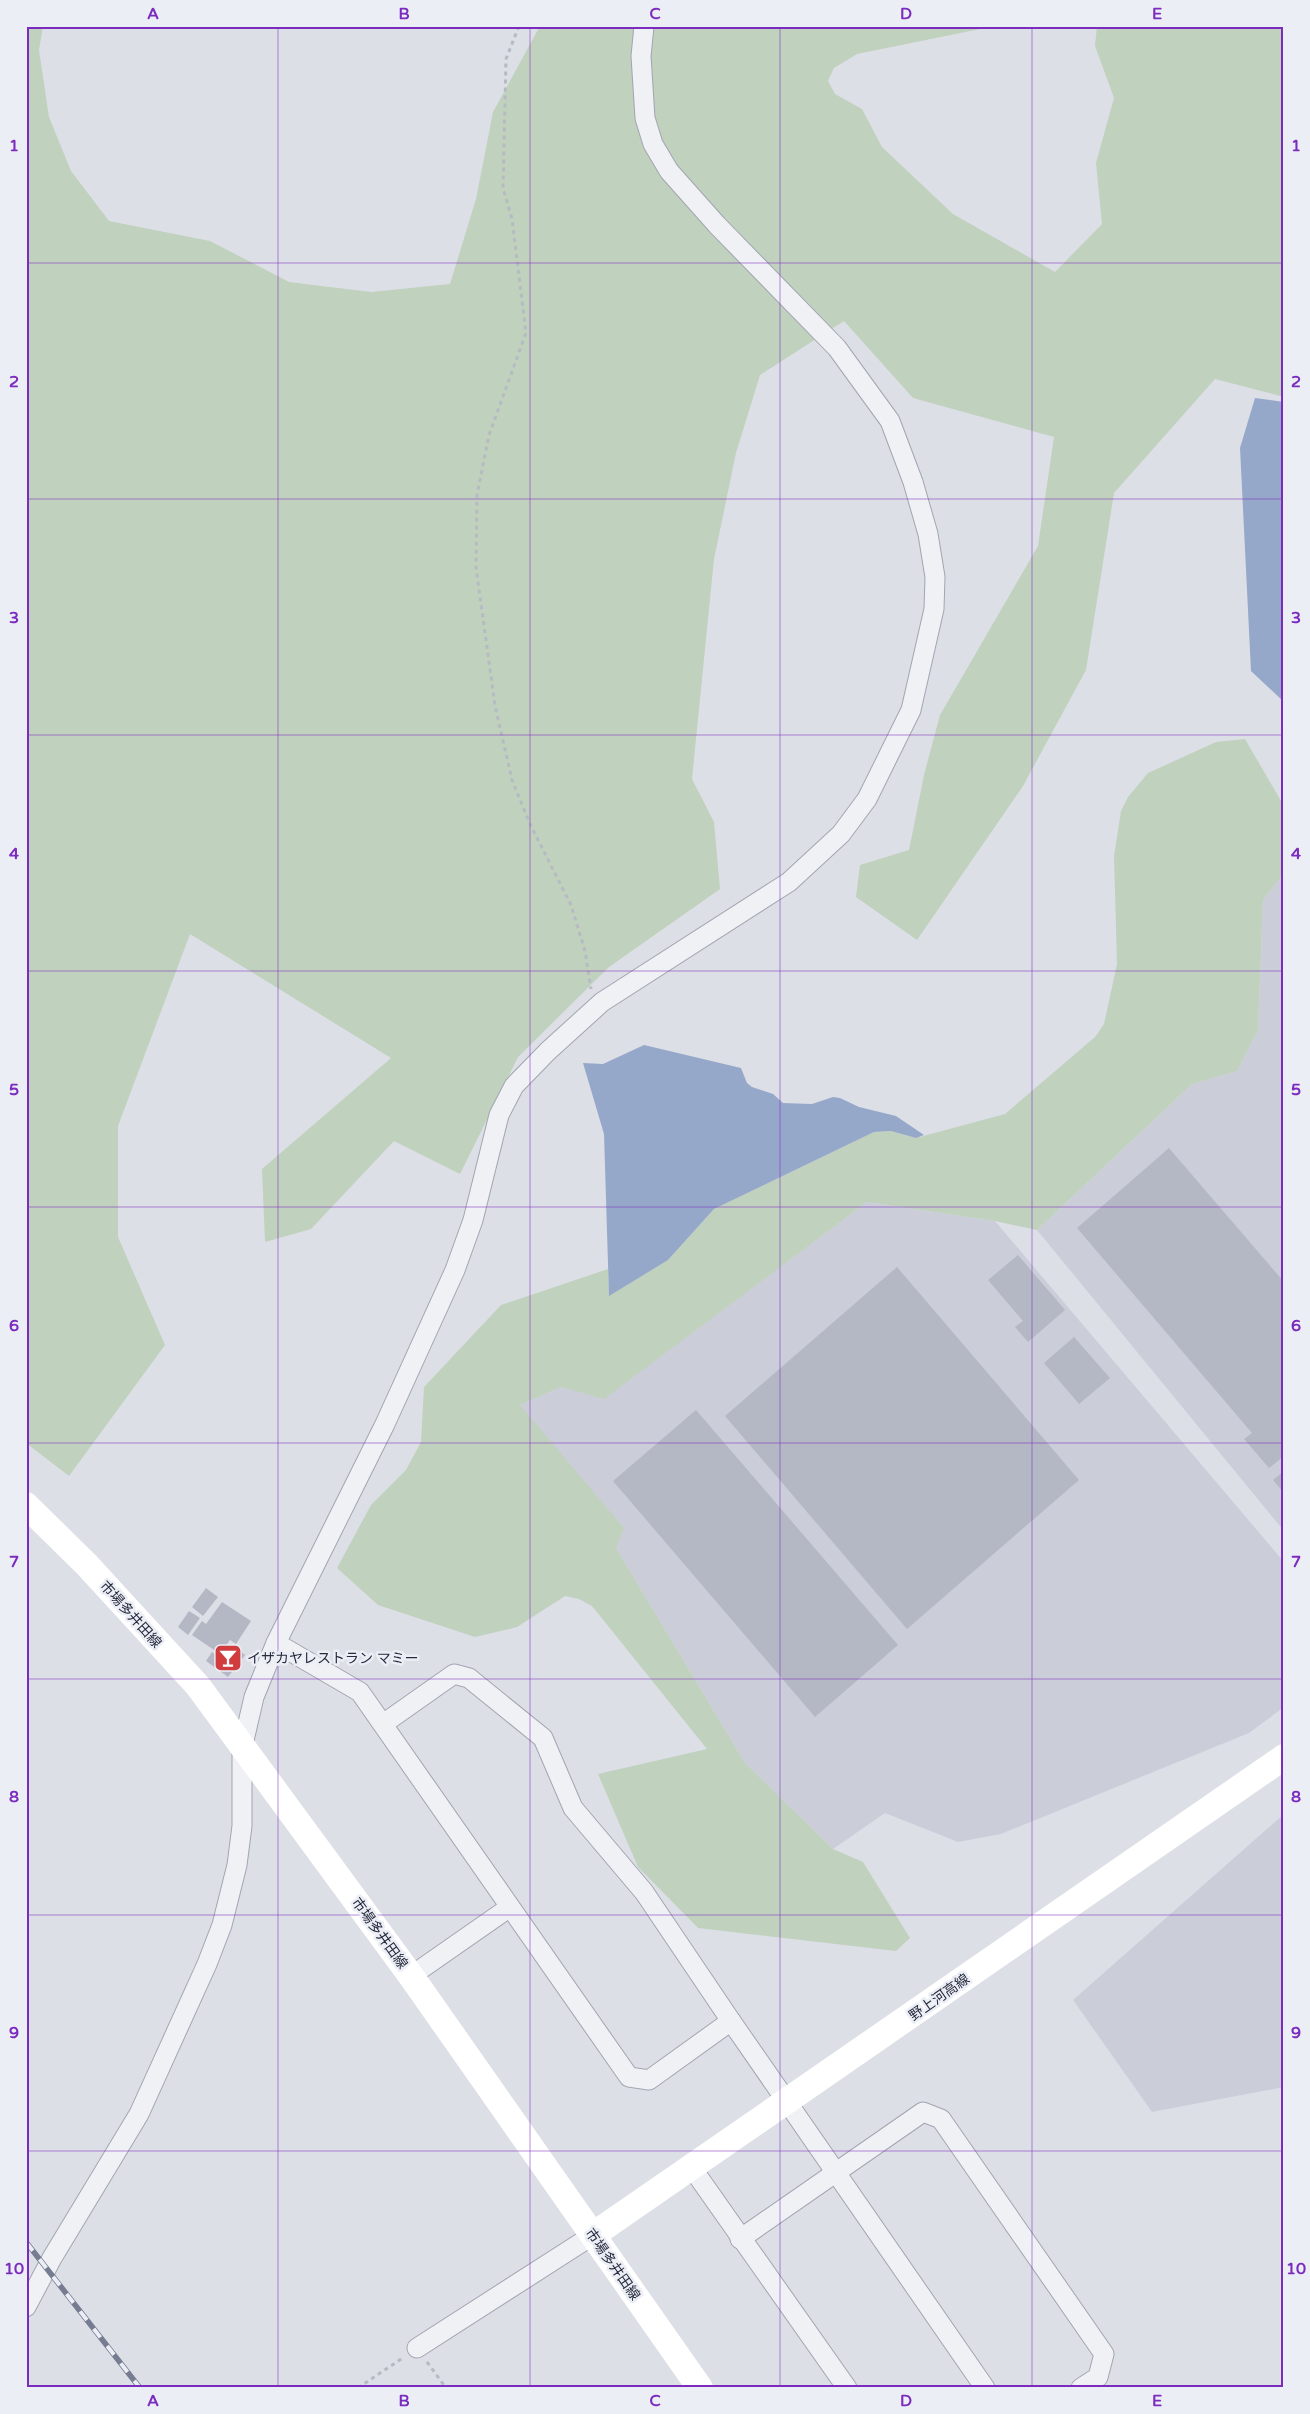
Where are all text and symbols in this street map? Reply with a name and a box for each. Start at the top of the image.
text: A [147,4,159,24]
text: B [398,4,410,24]
text: C [649,4,661,24]
text: D [900,4,912,24]
text: E [1152,4,1162,24]
text: 1 [9,136,19,156]
text: 1 [1291,136,1301,156]
text: 2 [9,372,19,392]
text: 2 [1291,372,1301,392]
text: 3 [9,608,19,628]
text: 3 [1291,608,1301,628]
text: 4 [9,844,19,864]
text: 4 [1291,844,1301,864]
text: 5 [9,1080,19,1100]
text: 5 [1291,1080,1301,1100]
text: 6 [9,1316,19,1336]
text: 6 [1291,1316,1301,1336]
text: 7 [9,1552,19,1572]
text: 7 [1291,1552,1301,1572]
street label: 市場多井田線 [96,1577,165,1651]
bar icon: イザカヤレストラン マミー [213,1643,243,1673]
place label: イザカヤレストラン マミー [247,1650,419,1667]
text: 8 [9,1787,19,1807]
text: 8 [1291,1787,1301,1807]
street label: 市場多井田線 [348,1894,411,1972]
street label: 野上河高線 [906,1970,973,2024]
text: 9 [9,2023,19,2043]
text: 9 [1291,2023,1301,2043]
street label: 市場多井田線 [582,2225,644,2304]
text: 10 [4,2259,24,2279]
text: 10 [1286,2259,1306,2279]
text: A [147,2391,159,2411]
text: B [398,2391,410,2411]
text: C [649,2391,661,2411]
text: D [900,2391,912,2411]
text: E [1152,2391,1162,2411]

